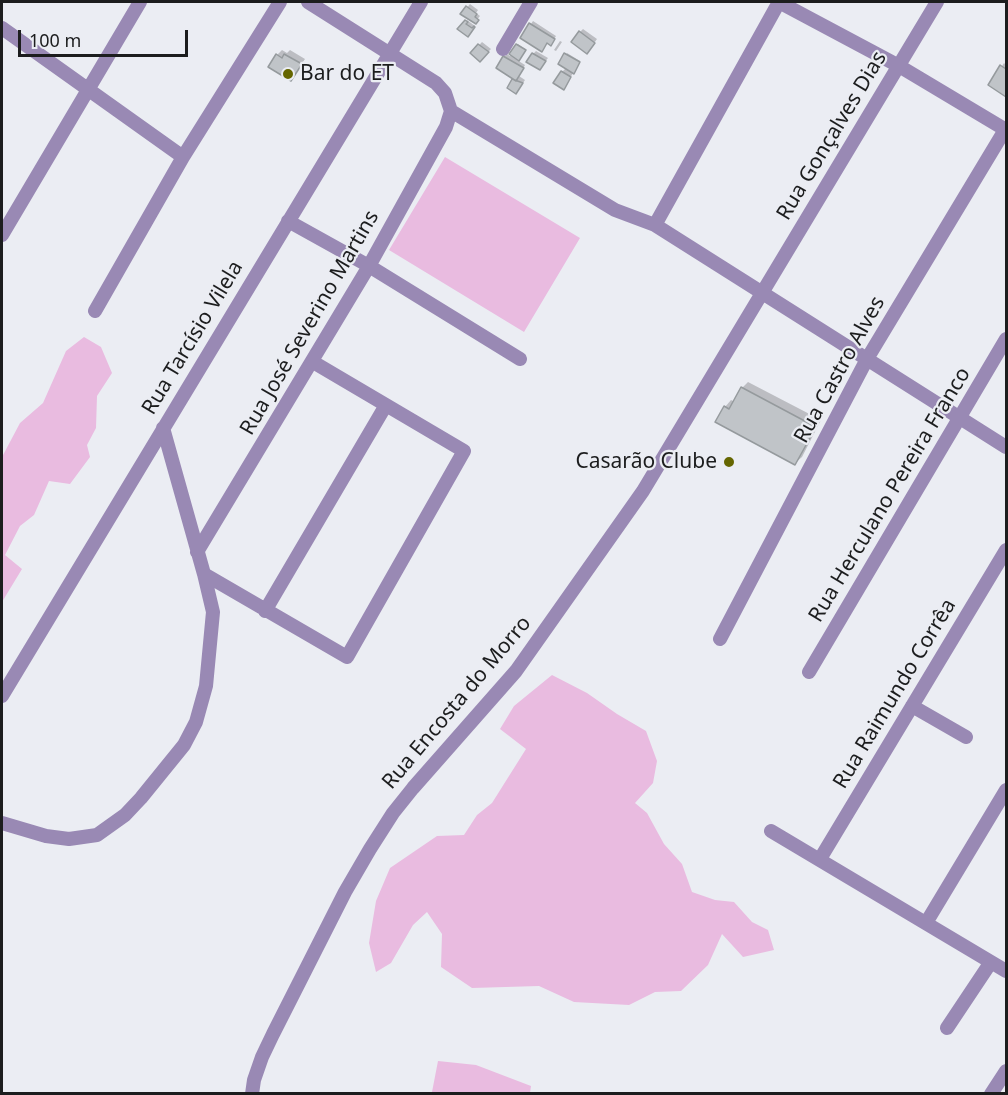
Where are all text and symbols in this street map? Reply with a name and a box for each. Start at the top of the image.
scale bar [21,18,190,56]
text: 100 m [29,28,81,52]
street label: Rua Gonçalves Dias [772,47,892,225]
place label: Bar do ET [300,61,394,87]
marker: Bar do ET [281,67,295,81]
street label: Rua José Severino Martins [235,206,385,440]
street label: Rua Tarcísio Vilela [137,257,249,419]
street label: Rua Castro Alves [789,292,891,448]
street label: Rua Herculano Pereira Franco [804,363,976,627]
place label: Casarão Clube [575,449,717,475]
marker: Casarão Clube [722,455,736,469]
street label: Rua Raimundo Corrêa [828,595,962,793]
street label: Rua Encosta do Morro [377,611,537,795]

